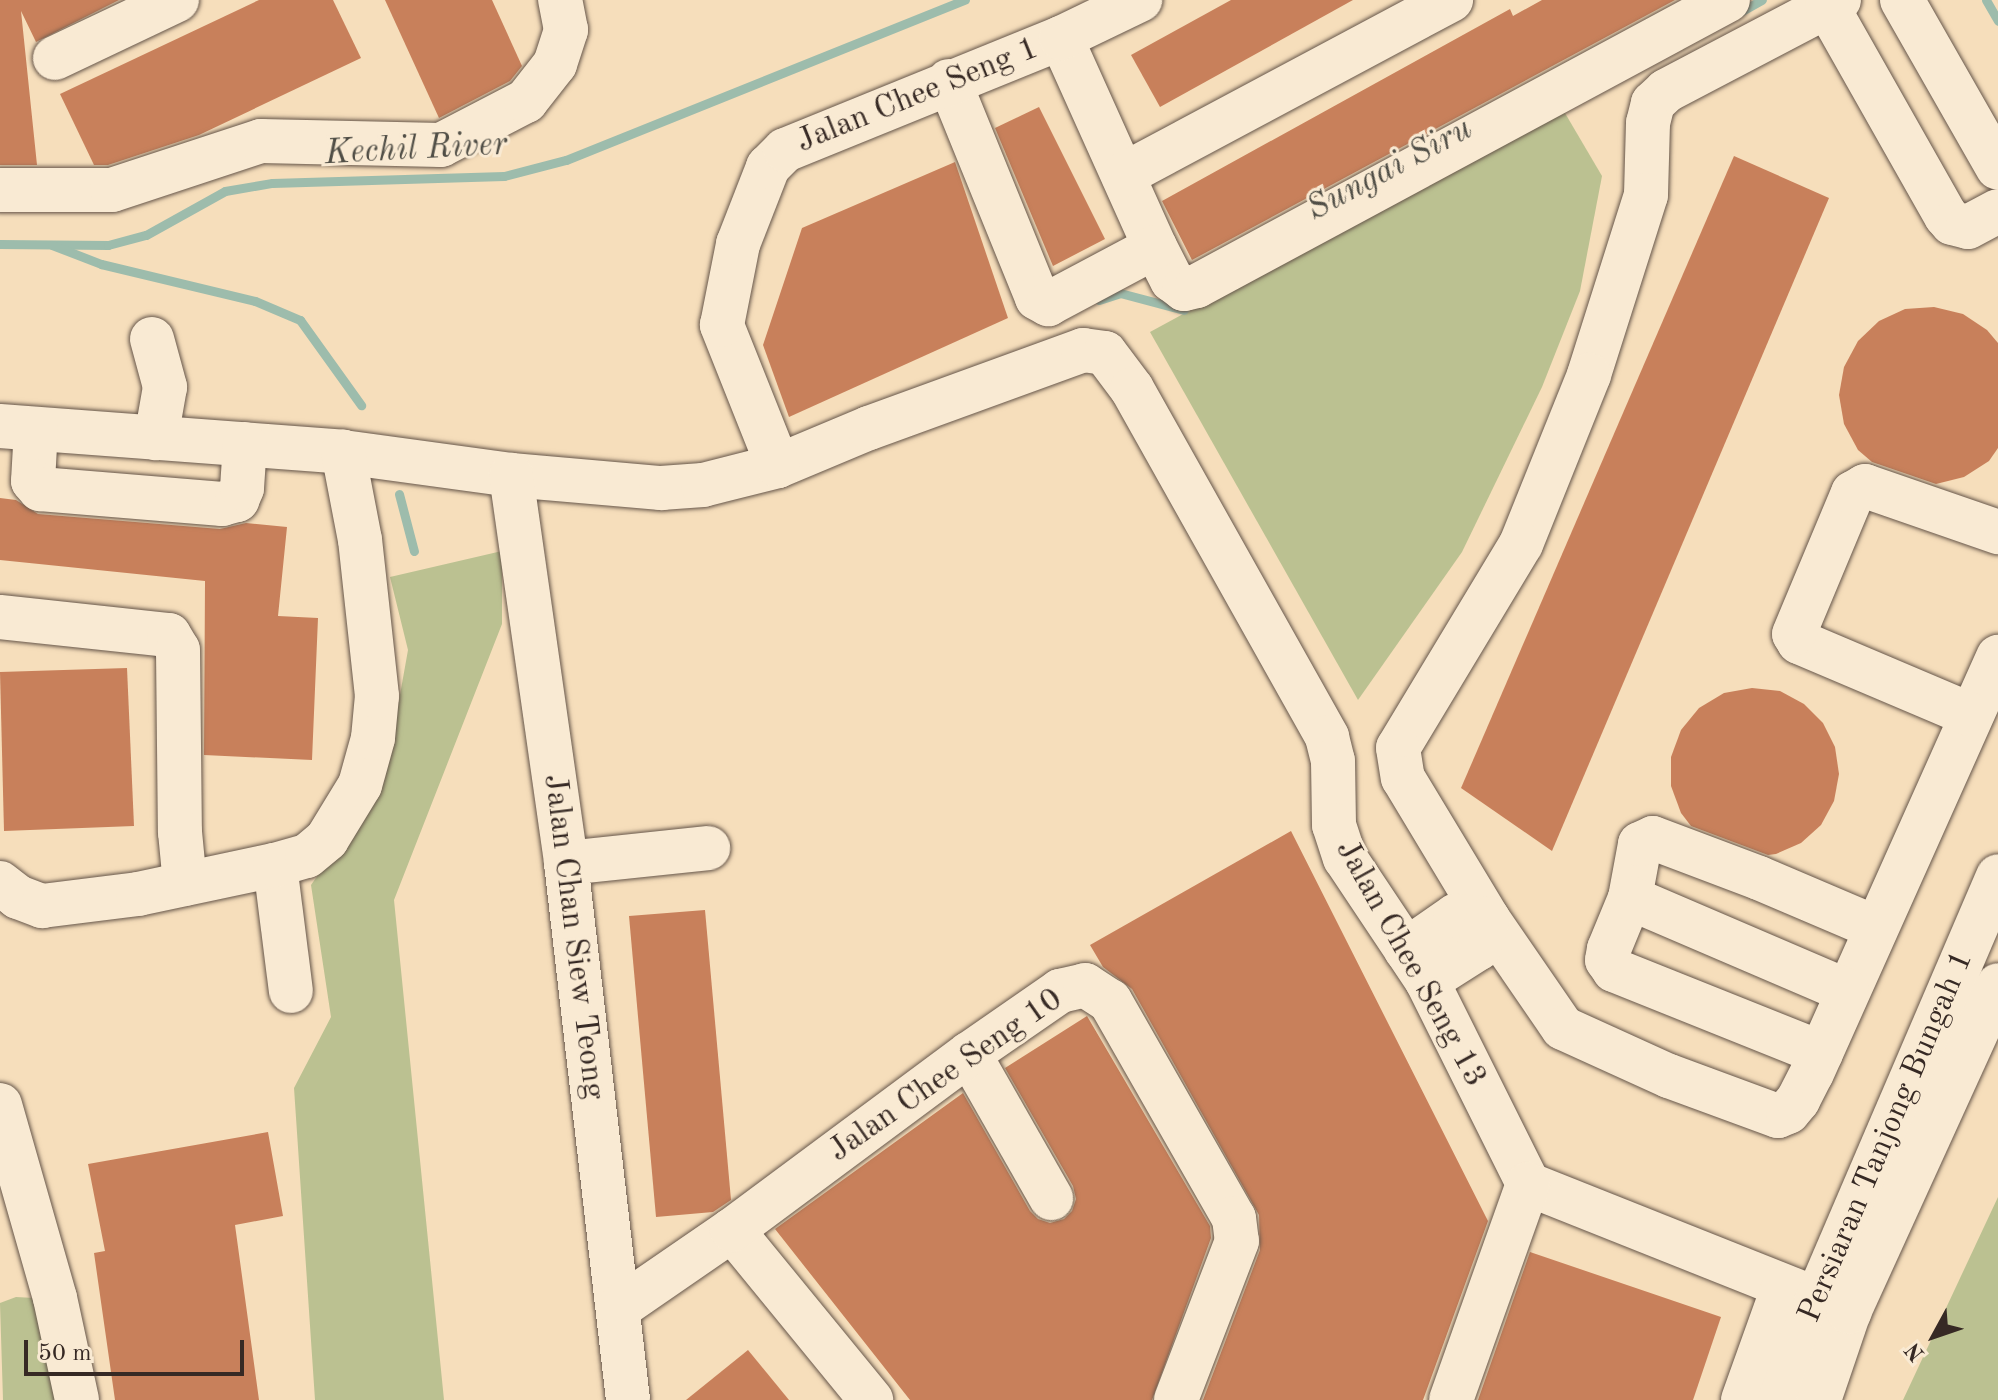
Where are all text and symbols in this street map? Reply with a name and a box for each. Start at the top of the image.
street label: Jalan Chee Seng 1 [791,30,1045,162]
water label: Sungai Siru [1300,109,1480,231]
water label: Kechil River [324,125,508,175]
street label: Jalan Chan Siew Teong [534,772,612,1102]
street label: Jalan Chee Seng 13 [1326,834,1494,1094]
street label: Persiaran Tanjong Bungah 1 [1791,945,1983,1329]
street label: Jalan Chee Seng 10 [822,981,1070,1171]
north arrow [1894,1296,1974,1376]
scale bar [28,1324,248,1374]
text: N [1902,1338,1929,1365]
text: 50 m [38,1342,92,1366]

